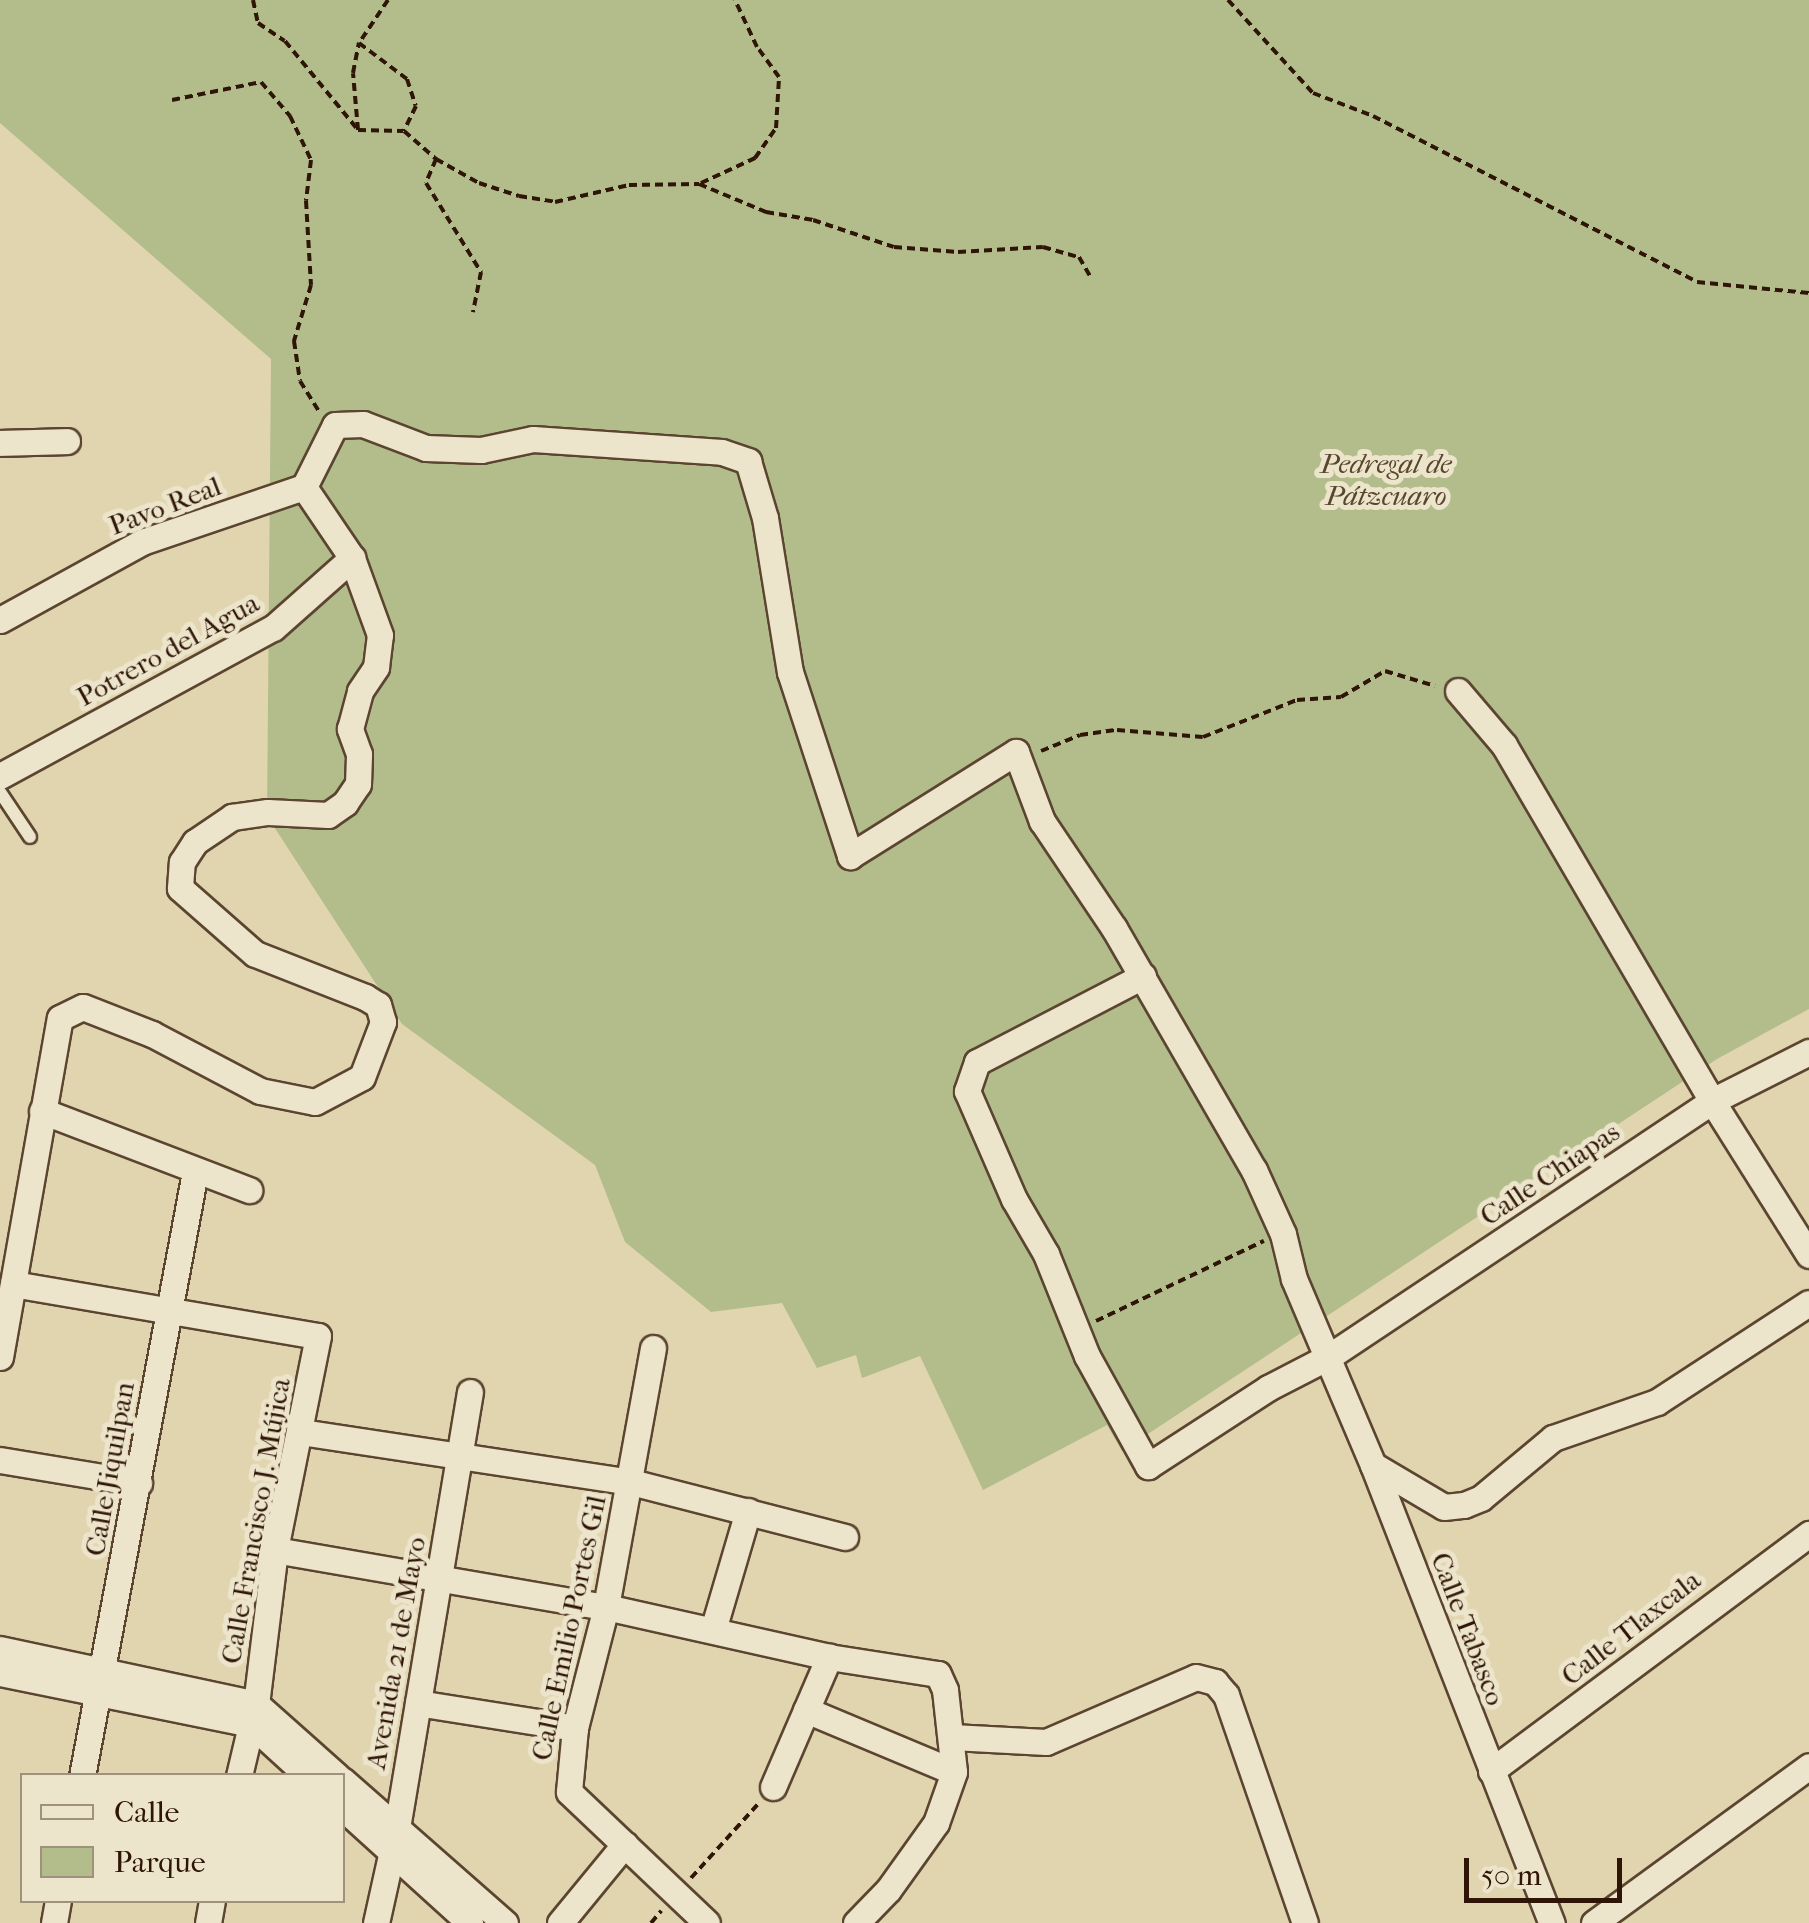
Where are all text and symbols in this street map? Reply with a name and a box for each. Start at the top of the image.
park label: Pedregal de Pátzcuaro [1320,447,1452,513]
street label: Pavo Real [104,469,226,543]
street label: Potrero del Agua [71,586,265,714]
street label: Calle Chiapas [1474,1115,1626,1233]
street label: Calle Francisco J. Mújica [214,1376,298,1666]
street label: Calle Jiquilpan [78,1379,142,1559]
street label: Calle Emilio Portes Gil [525,1492,613,1764]
street label: Avenida 21 de Mayo [359,1534,433,1772]
street label: Calle Tabasco [1423,1548,1513,1710]
street label: Calle Tlaxcala [1555,1563,1707,1693]
legend [20,1773,345,1903]
text: Calle [114,1795,179,1830]
scale bar [1469,1838,1626,1900]
text: Parque [114,1845,206,1880]
text: 50 m [1481,1858,1542,1893]

